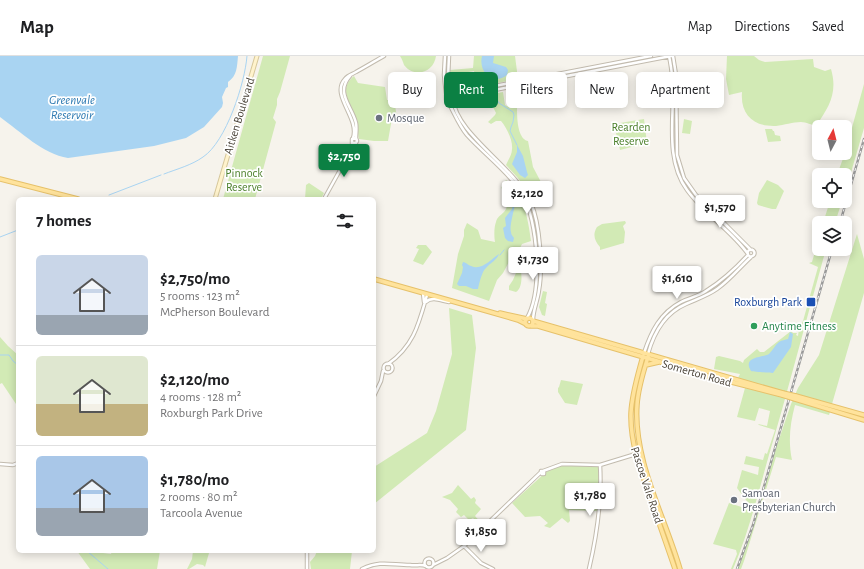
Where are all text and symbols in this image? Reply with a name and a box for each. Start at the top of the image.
text: Map [20,18,54,37]
text: Map [688,20,712,34]
text: Directions [734,20,790,34]
text: Saved [812,20,844,34]
chip: Buy [388,72,436,108]
chip: Rent [444,72,498,108]
chip: Filters [506,72,567,108]
chip: New [575,72,628,108]
chip: Apartment [636,72,724,108]
street label: Aitken Boulevard [222,76,256,156]
water label: Greenvale Reservoir [49,94,95,122]
place label: Mosque [387,112,424,124]
marker: Mosque [374,113,384,123]
north arrow [812,120,852,160]
map controls [812,120,852,256]
park label: Rearden Reserve [612,121,651,147]
pin: $2,750 [311,144,377,178]
text: $2,750 [328,150,360,163]
park label: Pinnock Reserve [225,167,263,193]
button: locate [812,168,852,208]
pin: $2,120 [494,181,560,215]
text: $2,120 [511,187,543,200]
pin: $1,570 [687,195,753,229]
text: $1,570 [704,201,736,214]
icon: filters [334,210,356,232]
text: 7 homes [36,212,92,229]
button: layers [812,216,852,256]
pin: $1,730 [500,247,566,281]
text: $1,730 [517,253,549,266]
pin: $1,610 [644,266,710,300]
text: $2,750/mo [160,270,230,287]
icon: home [68,271,116,319]
text: $1,610 [661,272,693,285]
text: 5 rooms · 123 m² [160,290,240,303]
place label: Roxburgh Park [734,296,803,308]
marker: Roxburgh Park [805,296,817,308]
text: McPherson Boulevard [160,306,269,319]
place label: Anytime Fitness [762,320,836,333]
marker: Anytime Fitness [749,321,759,331]
street label: Somerton Road [661,357,733,389]
text: $2,120/mo [160,371,229,388]
icon: home [68,372,116,420]
text: 4 rooms · 128 m² [160,391,241,404]
text: Roxburgh Park Drive [160,407,263,420]
street label: Pascoe Vale Road [629,445,665,525]
text: $1,780/mo [160,471,229,488]
icon: home [68,472,116,520]
pin: $1,780 [557,483,623,517]
place label: Samoan Presbyterian Church [742,487,836,514]
text: $1,780 [574,489,606,502]
text: 2 rooms · 80 m² [160,491,237,504]
marker: Samoan Presbyterian Church [729,495,739,505]
text: Tarcoola Avenue [160,507,243,520]
pin: $1,850 [448,519,514,553]
text: $1,850 [465,525,497,538]

